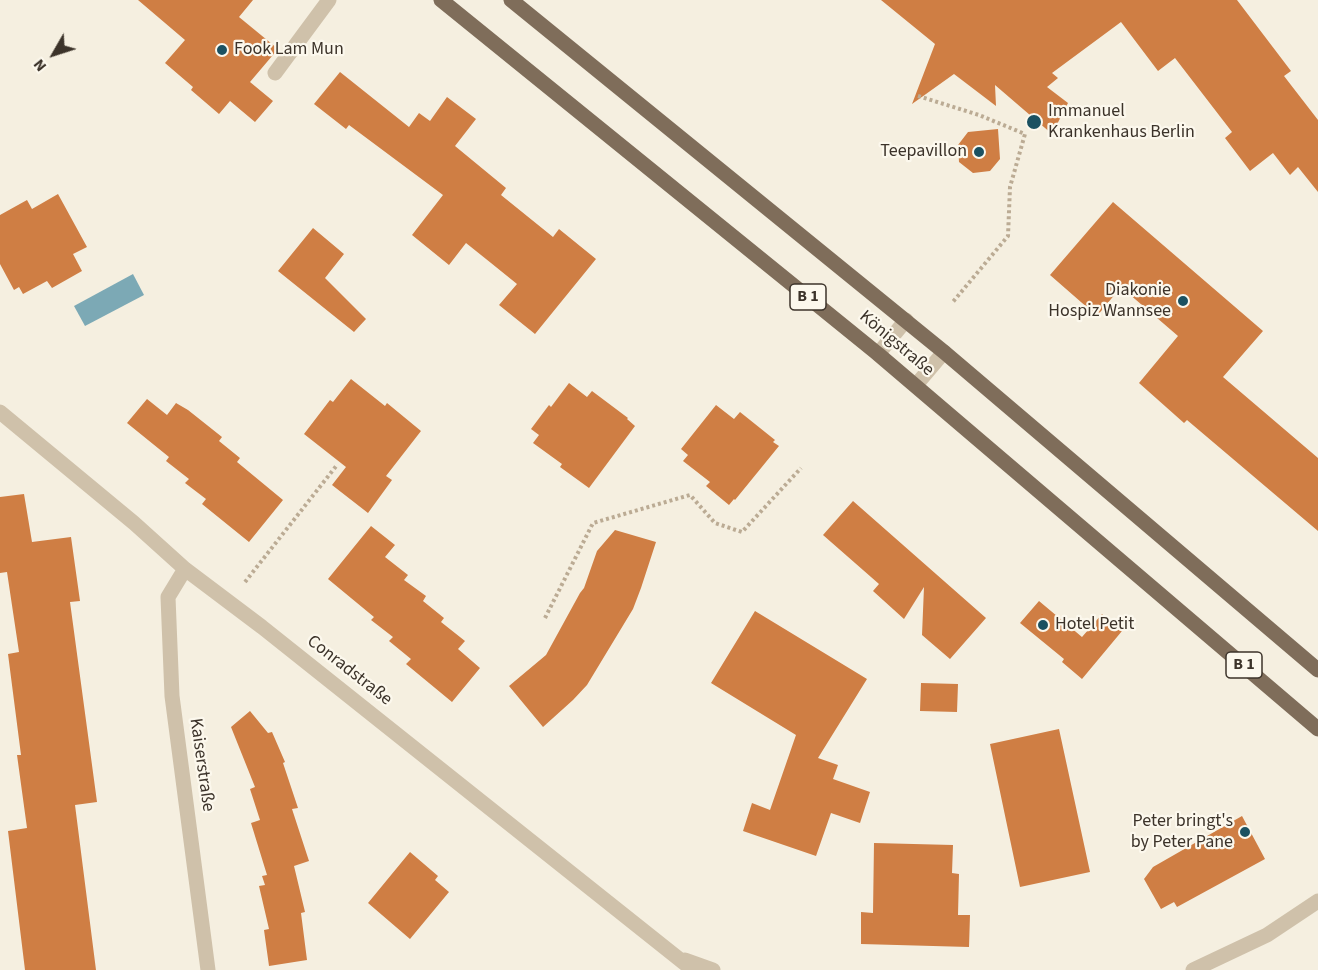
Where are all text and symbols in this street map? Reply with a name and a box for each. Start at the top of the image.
north arrow [24,24,84,84]
place label: Fook Lam Mun [234,39,344,61]
marker: Fook Lam Mun [215,43,229,57]
text: N [28,54,52,76]
place label: Immanuel Krankenhaus Berlin [1048,101,1195,144]
marker: Immanuel Krankenhaus Berlin [1025,113,1043,131]
place label: Teepavillon [880,141,967,163]
marker: Teepavillon [972,145,986,159]
place label: Diakonie Hospiz Wannsee [1048,280,1171,322]
road number: B 1 [790,284,826,310]
marker: Diakonie Hospiz Wannsee [1176,294,1190,308]
street label: Königstraße [854,307,938,381]
place label: Hotel Petit [1055,614,1134,636]
marker: Hotel Petit [1036,618,1050,632]
street label: Conradstraße [302,631,396,711]
road number: B 1 [1226,652,1262,678]
street label: Kaiserstraße [184,717,218,813]
place label: Peter bringt's by Peter Pane [1131,811,1233,854]
marker: Peter bringt's by Peter Pane [1238,825,1252,839]

